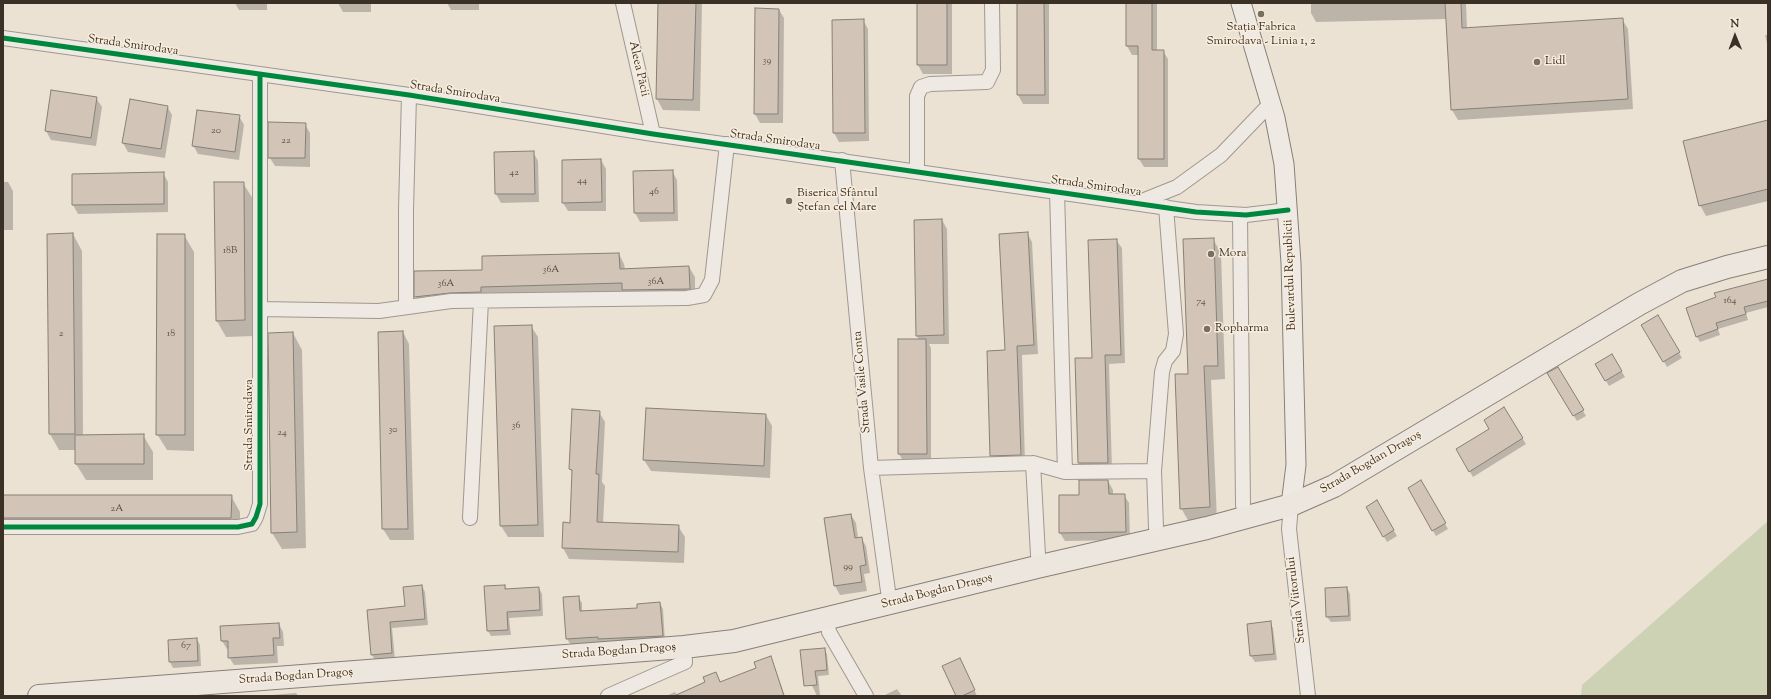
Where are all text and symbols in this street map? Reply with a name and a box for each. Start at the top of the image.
marker: Stația Fabrica Smirodava - Linia 1, 2 [1256,9,1266,19]
north arrow [1715,16,1755,56]
text: N [1730,16,1739,32]
place label: Stația Fabrica Smirodava - Linia 1, 2 [1206,21,1316,49]
street label: Strada Smirodava [87,33,179,59]
street label: Aleea Păcii [625,40,651,98]
house number: 39 [763,55,771,67]
place label: Lidl [1545,55,1566,69]
marker: Lidl [1532,57,1542,67]
street label: Strada Smirodava [409,79,501,107]
house number: 20 [211,125,221,137]
street label: Strada Smirodava [729,128,821,154]
house number: 22 [281,135,291,147]
house number: 42 [509,167,519,179]
street label: Strada Smirodava [1050,174,1142,200]
house number: 44 [577,175,587,187]
house number: 46 [649,186,659,198]
place label: Biserica Sfântul Ștefan cel Mare [797,187,878,215]
marker: Biserica Sfântul Ștefan cel Mare [784,196,794,206]
street label: Bulevardul Republicii [1282,219,1300,331]
house number: 18B [223,245,237,257]
place label: Mora [1219,247,1246,261]
marker: Mora [1206,249,1216,259]
house number: 36A [543,264,559,276]
house number: 36A [648,276,664,288]
house number: 36A [438,278,454,290]
house number: 164 [1723,295,1737,307]
house number: 74 [1196,296,1206,308]
place label: Ropharma [1215,322,1269,336]
marker: Ropharma [1202,324,1212,334]
house number: 2 [59,328,63,340]
house number: 18 [167,328,175,340]
street label: Strada Vasile Conta [851,330,875,434]
street label: Strada Smirodava [243,379,257,471]
house number: 36 [512,420,520,432]
house number: 30 [388,424,398,436]
house number: 24 [277,427,287,439]
street label: Strada Bogdan Dragoș [1318,428,1424,498]
house number: 2A [111,503,123,515]
street label: Strada Viitorului [1285,556,1309,644]
house number: 99 [843,561,853,573]
street label: Strada Bogdan Dragoș [880,571,994,613]
house number: 67 [181,640,191,652]
street label: Strada Bogdan Dragoș [561,641,677,663]
street label: Strada Bogdan Dragoș [238,666,354,688]

